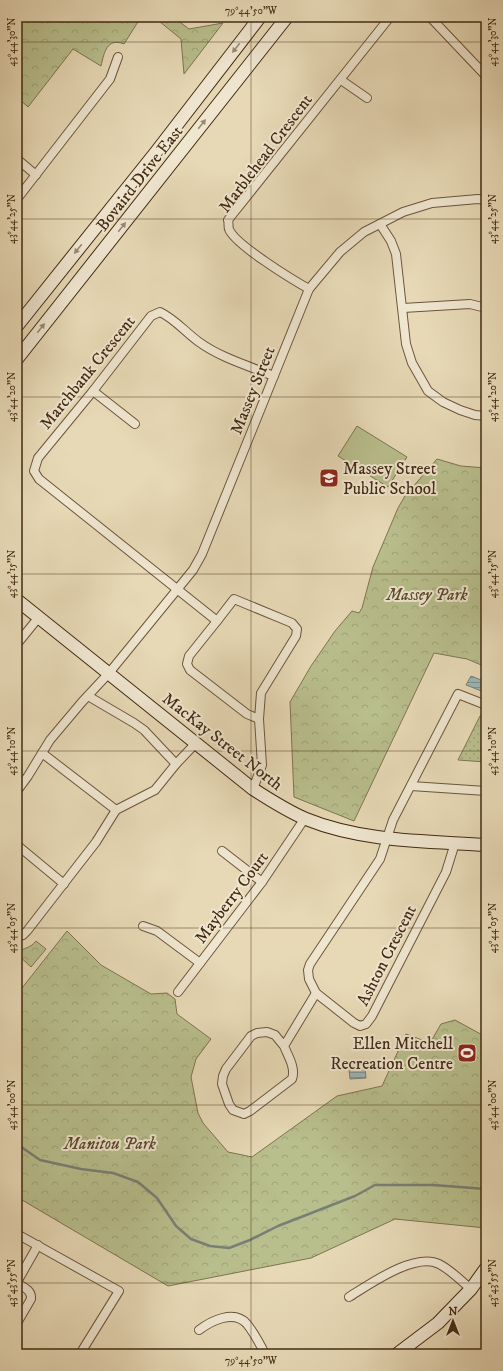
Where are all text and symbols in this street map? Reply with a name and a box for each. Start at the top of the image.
text: 79°44'50"W [225,5,278,17]
text: 43°44'30"N [6,17,18,67]
text: 43°44'30"N [487,17,499,67]
one-way arrow [232,42,241,53]
street label: Marblehead Crescent [214,89,318,217]
one-way arrow [198,119,207,130]
street label: Bovaird Drive East [92,121,188,236]
text: 43°44'25"N [6,194,18,244]
text: 43°44'25"N [487,194,499,244]
one-way arrow [118,221,126,232]
one-way arrow [74,244,83,255]
street label: Marchbank Crescent [35,311,141,434]
one-way arrow [37,323,45,334]
street label: Massey Street [225,343,281,438]
text: 43°44'20"N [6,372,18,422]
text: 43°44'20"N [487,372,499,422]
place label: Massey Street Public School [343,458,437,500]
school or university icon: Massey Street Public School [318,467,340,489]
text: 43°44'15"N [6,550,18,598]
text: 43°44'15"N [487,550,499,598]
park label: Massey Park [385,584,469,606]
street label: MacKay Street North [158,688,287,796]
text: 43°44'10"N [6,727,18,775]
text: 43°44'10"N [487,727,499,775]
street label: Mayberry Court [190,847,274,948]
street label: Ashton Crescent [352,901,422,1010]
text: 43°44'05"N [6,903,18,953]
text: 43°44'05"N [487,903,499,953]
place label: Ellen Mitchell Recreation Centre [330,1033,453,1075]
sports icon: Ellen Mitchell Recreation Centre [456,1042,478,1064]
text: 43°44'00"N [6,1080,18,1130]
text: 43°44'00"N [487,1080,499,1130]
park label: Manitou Park [63,1133,157,1155]
text: 43°43'55"N [6,1259,18,1307]
text: 43°43'55"N [487,1259,499,1307]
north arrow [433,1301,473,1341]
text: N [448,1305,458,1319]
text: 79°44'50"W [225,1355,278,1367]

